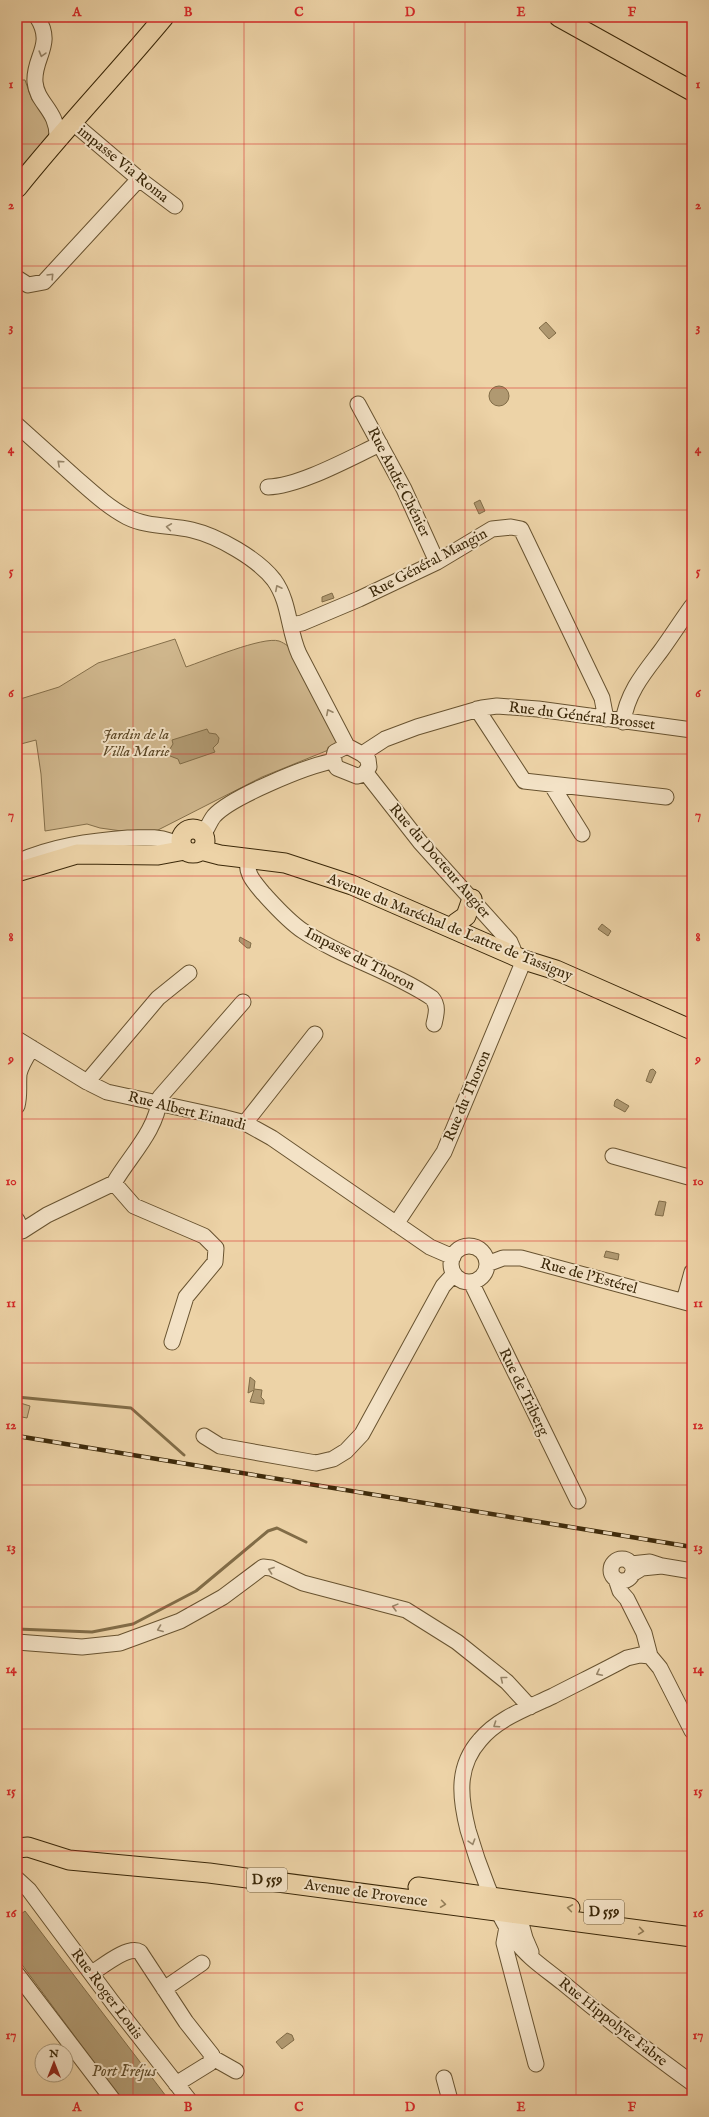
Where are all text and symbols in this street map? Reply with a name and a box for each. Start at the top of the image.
text: A [72,4,83,21]
text: B [184,4,193,21]
text: C [294,4,304,21]
text: D [405,4,416,21]
text: E [516,4,526,21]
text: F [628,4,637,21]
one-way arrow [38,50,47,57]
text: 1 [9,76,14,93]
text: 1 [696,76,701,93]
street label: impasse Via Roma [74,121,173,207]
text: 2 [8,197,14,214]
text: 2 [695,197,701,214]
one-way arrow [46,273,54,281]
text: 3 [9,319,14,336]
text: 3 [696,319,701,336]
street label: Rue André Chénier [363,424,435,541]
text: 4 [8,441,15,458]
text: 4 [695,441,702,458]
one-way arrow [57,461,64,468]
one-way arrow [166,523,172,532]
street label: Rue Général Mangin [366,524,490,602]
text: 5 [9,563,14,580]
text: 5 [696,563,701,580]
one-way arrow [276,585,283,593]
text: 6 [8,685,14,702]
text: 6 [695,685,701,702]
street label: Rue du Général Brosset [508,698,656,734]
one-way arrow [326,709,333,716]
park label: Jardin de la Villa Marie [103,725,170,761]
street label: Rue du Docteur Augier [385,800,495,923]
text: 7 [8,807,14,824]
text: 7 [695,807,701,824]
street label: Avenue du Maréchal de Lattre de Tassigny [324,869,576,985]
street label: Impasse du Thoron [302,923,418,995]
text: 8 [8,929,14,946]
text: 8 [695,929,701,946]
street label: Rue du Thoron [439,1048,495,1144]
text: 9 [7,1051,14,1068]
text: 9 [694,1051,701,1068]
street label: Rue Albert Einaudi [126,1087,248,1135]
text: 10 [5,1173,17,1190]
text: 10 [692,1173,704,1190]
street label: Rue de l'Estérel [538,1254,641,1298]
text: 11 [6,1295,16,1312]
text: 11 [693,1295,703,1312]
street label: Rue de Triberg [495,1345,554,1440]
text: 12 [6,1417,16,1434]
text: 12 [693,1417,703,1434]
text: 13 [6,1539,16,1556]
text: 13 [693,1539,703,1556]
one-way arrow [268,1566,275,1575]
one-way arrow [392,1604,399,1612]
one-way arrow [156,1624,163,1632]
text: 14 [5,1661,17,1678]
text: 14 [692,1661,704,1678]
one-way arrow [595,1668,603,1676]
one-way arrow [501,1676,508,1683]
one-way arrow [493,1720,500,1728]
text: 15 [6,1783,16,1800]
text: 15 [693,1783,703,1800]
one-way arrow [467,1838,476,1845]
road number: D 559 [247,1868,287,1892]
street label: Avenue de Provence [302,1875,429,1911]
one-way arrow [440,1899,446,1908]
road number: D 559 [584,1900,624,1924]
one-way arrow [567,1904,573,1913]
text: 16 [6,1905,17,1922]
text: 16 [693,1905,704,1922]
one-way arrow [638,1926,644,1935]
street label: Rue Roger Louis [67,1945,147,2043]
street label: Rue Hippolyte Fabre [555,1974,671,2071]
text: 17 [6,2027,16,2044]
text: 17 [693,2027,703,2044]
north arrow [34,2043,74,2083]
text: N [48,2047,59,2061]
water label: Port Fréjus [92,2062,157,2082]
text: A [72,2099,83,2116]
text: B [184,2099,193,2116]
text: C [294,2099,304,2116]
text: D [405,2099,416,2116]
text: E [516,2099,526,2116]
text: F [628,2099,637,2116]

